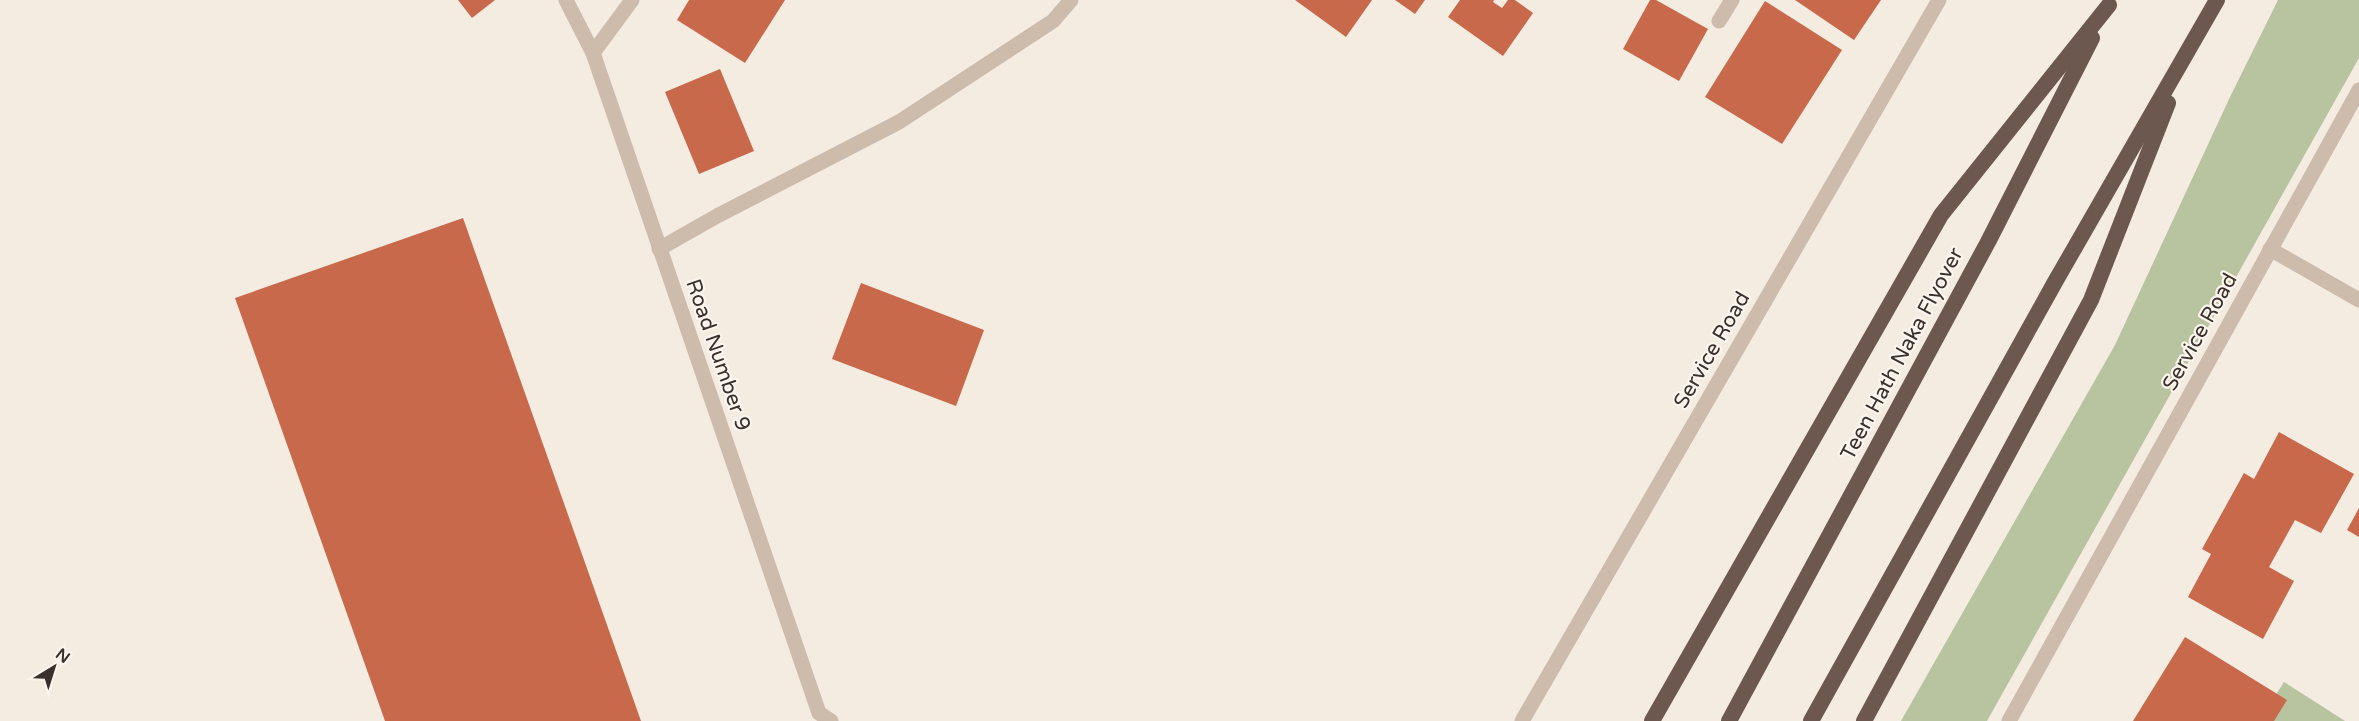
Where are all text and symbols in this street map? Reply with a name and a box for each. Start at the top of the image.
street label: Teen Hath Naka Flyover [1835,244,1969,464]
street label: Service Road [2157,269,2243,395]
street label: Road Number 9 [680,276,756,434]
street label: Service Road [1669,287,1755,413]
north arrow [24,637,84,697]
text: N [51,644,74,668]

